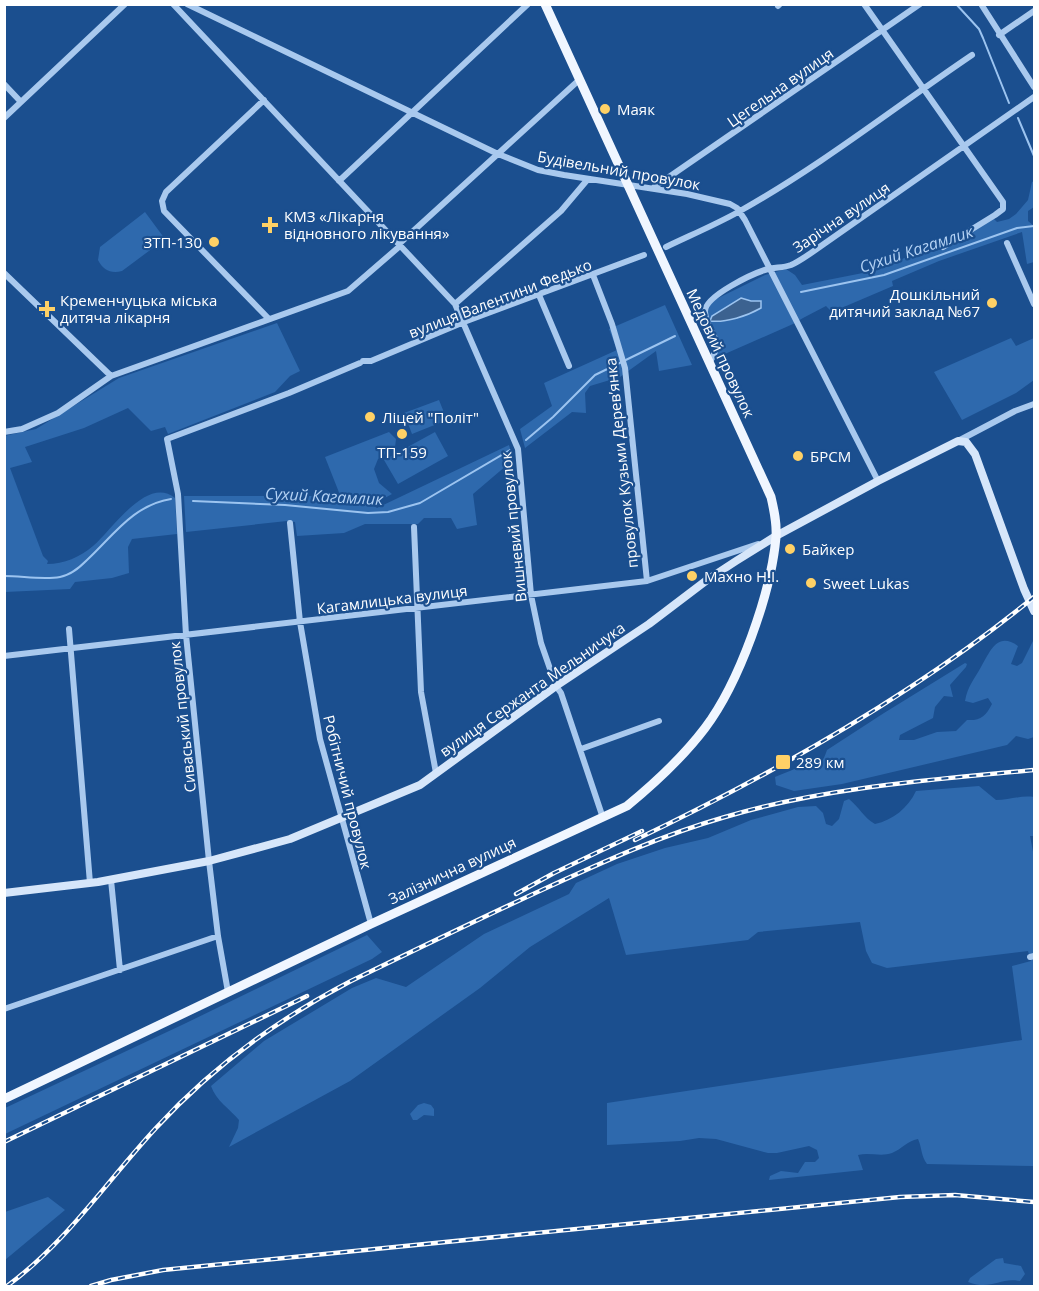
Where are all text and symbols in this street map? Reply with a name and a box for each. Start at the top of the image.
street label: Цегельна вулиця [723,43,837,131]
place label: Маяк [617,99,655,119]
marker: Маяк [598,102,612,116]
street label: Будівельний провулок [536,146,702,194]
street label: Зарічна вулиця [789,177,893,257]
place label: КМЗ «Лікарня відновного лікування» [284,206,449,243]
marker: КМЗ «Лікарня відновного лікування» [261,216,279,234]
water label: Сухий Кагамлик [857,220,977,278]
place label: ЗТП-130 [144,232,202,252]
marker: ЗТП-130 [207,235,221,249]
street label: вулиця Валентини Федько [406,254,594,342]
place label: Дошкільний дитячий заклад №67 [829,284,980,321]
street label: Медовий провулок [682,285,760,421]
place label: Кременчуцька міська дитяча лікарня [60,290,217,327]
marker: Дошкільний дитячий заклад №67 [985,296,999,310]
marker: Кременчуцька міська дитяча лікарня [38,300,56,318]
street label: провулок Кузьми Деревʼянка [600,357,642,569]
place label: Ліцей "Політ" [382,407,479,427]
marker: Ліцей "Політ" [363,410,377,424]
marker: ТП-159 [395,427,409,441]
place label: ТП-159 [377,442,427,462]
place label: БРСМ [810,446,851,466]
marker: БРСМ [791,449,805,463]
street label: Вишневий провулок [495,451,531,603]
water label: Сухий Кагамлик [265,482,385,510]
place label: Байкер [802,539,854,559]
marker: Байкер [783,542,797,556]
place label: Махно Н.І. [704,566,779,586]
marker: Махно Н.І. [685,569,699,583]
place label: Sweet Lukas [823,573,909,593]
marker: Sweet Lukas [804,576,818,590]
street label: Кагамлицька вулиця [316,580,468,618]
street label: вулиця Сержанта Мельничука [435,617,629,761]
street label: Сиваський провулок [164,640,200,793]
street label: Робітничий провулок [319,713,377,871]
place label: 289 км [796,752,844,772]
marker: 289 км [774,753,792,771]
street label: Залізнична вулиця [385,832,519,908]

